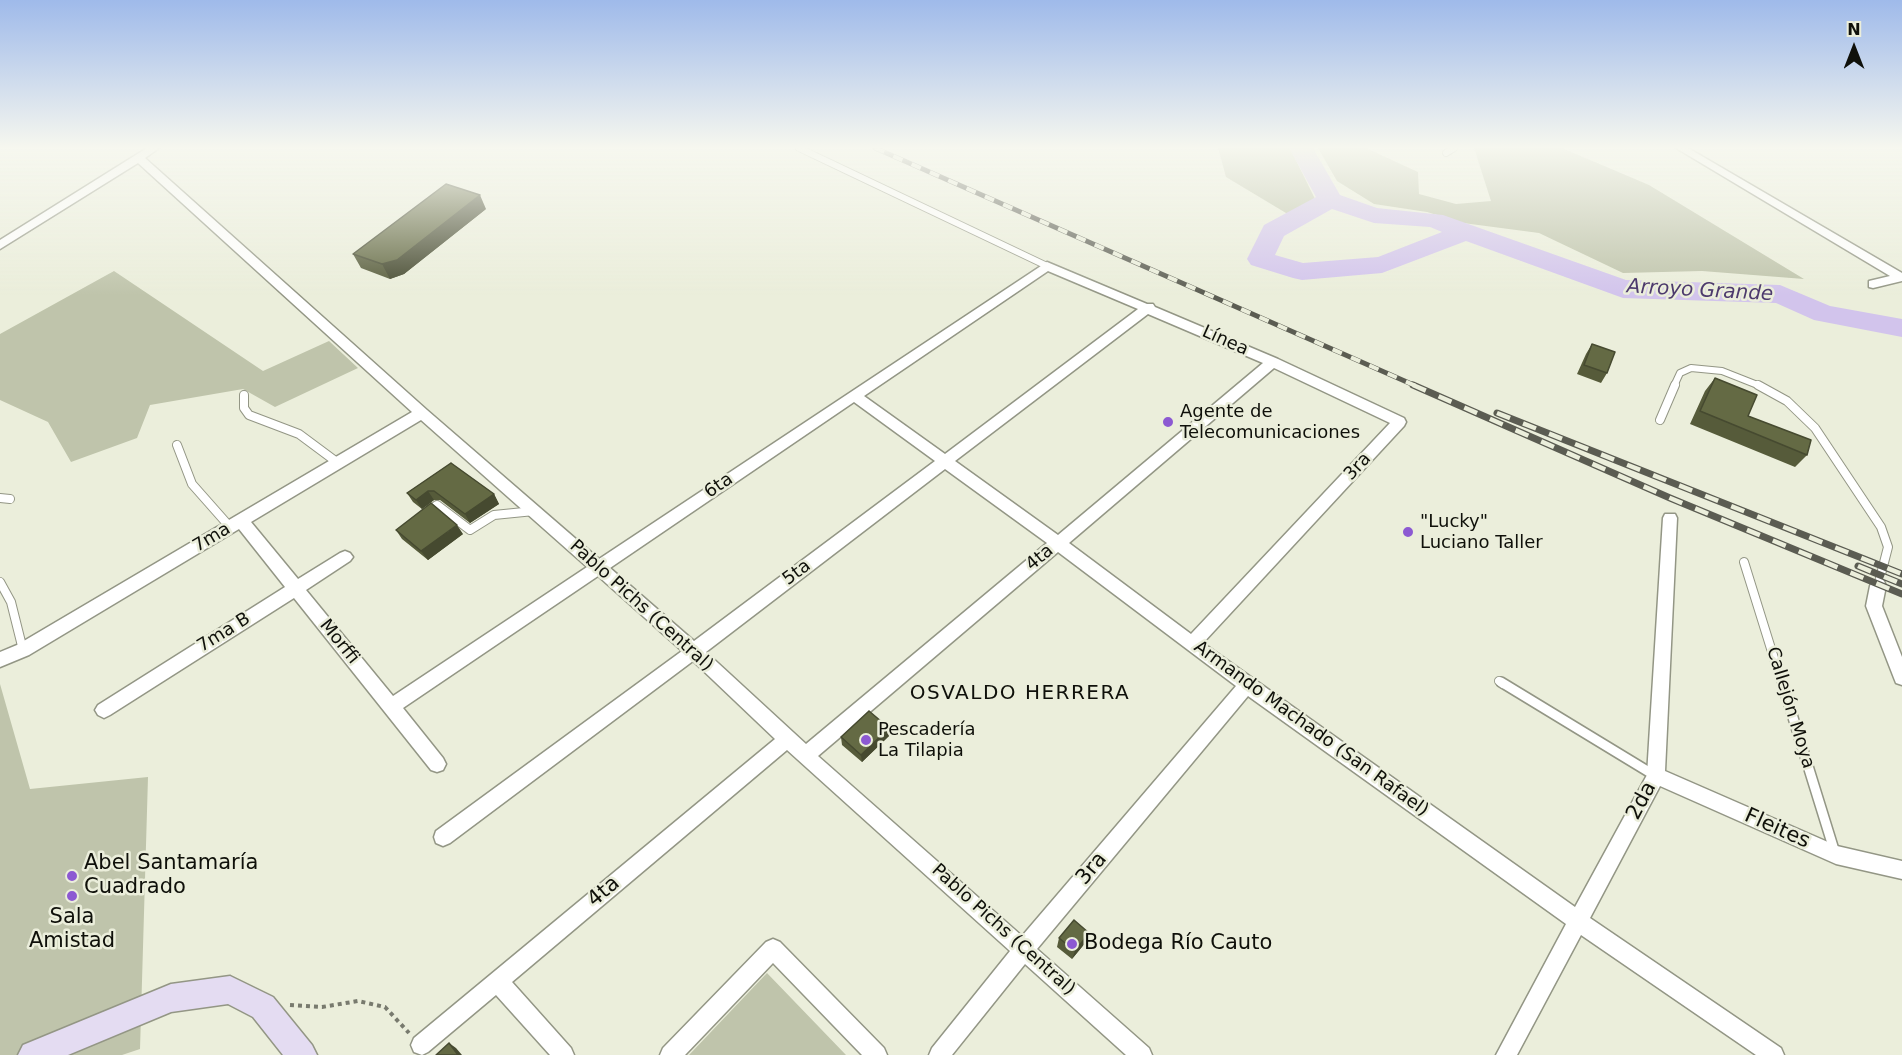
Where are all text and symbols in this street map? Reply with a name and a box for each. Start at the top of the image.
north arrow [1824,18,1884,78]
text: N [1847,20,1861,39]
water label: Arroyo Grande [1626,275,1774,307]
street label: Línea [1198,321,1252,361]
place label: Agente de Telecomunicaciones [1180,401,1360,444]
marker: Agente de Telecomunicaciones [1161,415,1175,429]
street label: 3ra [1340,449,1376,485]
street label: 6ta [701,469,737,503]
place label: "Lucky" Luciano Taller [1420,511,1543,554]
street label: 7ma [189,518,235,558]
marker: "Lucky" Luciano Taller [1401,525,1415,539]
street label: Pablo Pichs (Central) [565,536,717,676]
street label: 4ta [1022,540,1058,576]
street label: 5ta [779,555,815,591]
street label: 7ma B [194,608,254,658]
street label: Morffi [314,615,364,669]
street label: Armando Machado (San Rafael) [1189,637,1433,821]
street label: Callejón Moya [1761,645,1819,771]
district label: OSVALDO HERRERA [910,682,1130,706]
place label: Pescadería La Tilapia [878,719,976,762]
marker: Pescadería La Tilapia [859,733,873,747]
street label: 2da [1622,778,1662,824]
street label: Fleites [1740,804,1814,854]
street label: 3ra [1071,848,1113,890]
place label: Abel Santamaría Cuadrado [84,851,258,901]
street label: Pablo Pichs (Central) [927,860,1079,1000]
marker: Abel Santamaría Cuadrado [65,869,79,883]
street label: 4ta [583,871,625,913]
marker: Sala Amistad [65,889,79,903]
place label: Sala Amistad [29,905,115,955]
place label: Bodega Río Cauto [1084,931,1272,957]
marker: Bodega Río Cauto [1065,937,1079,951]

